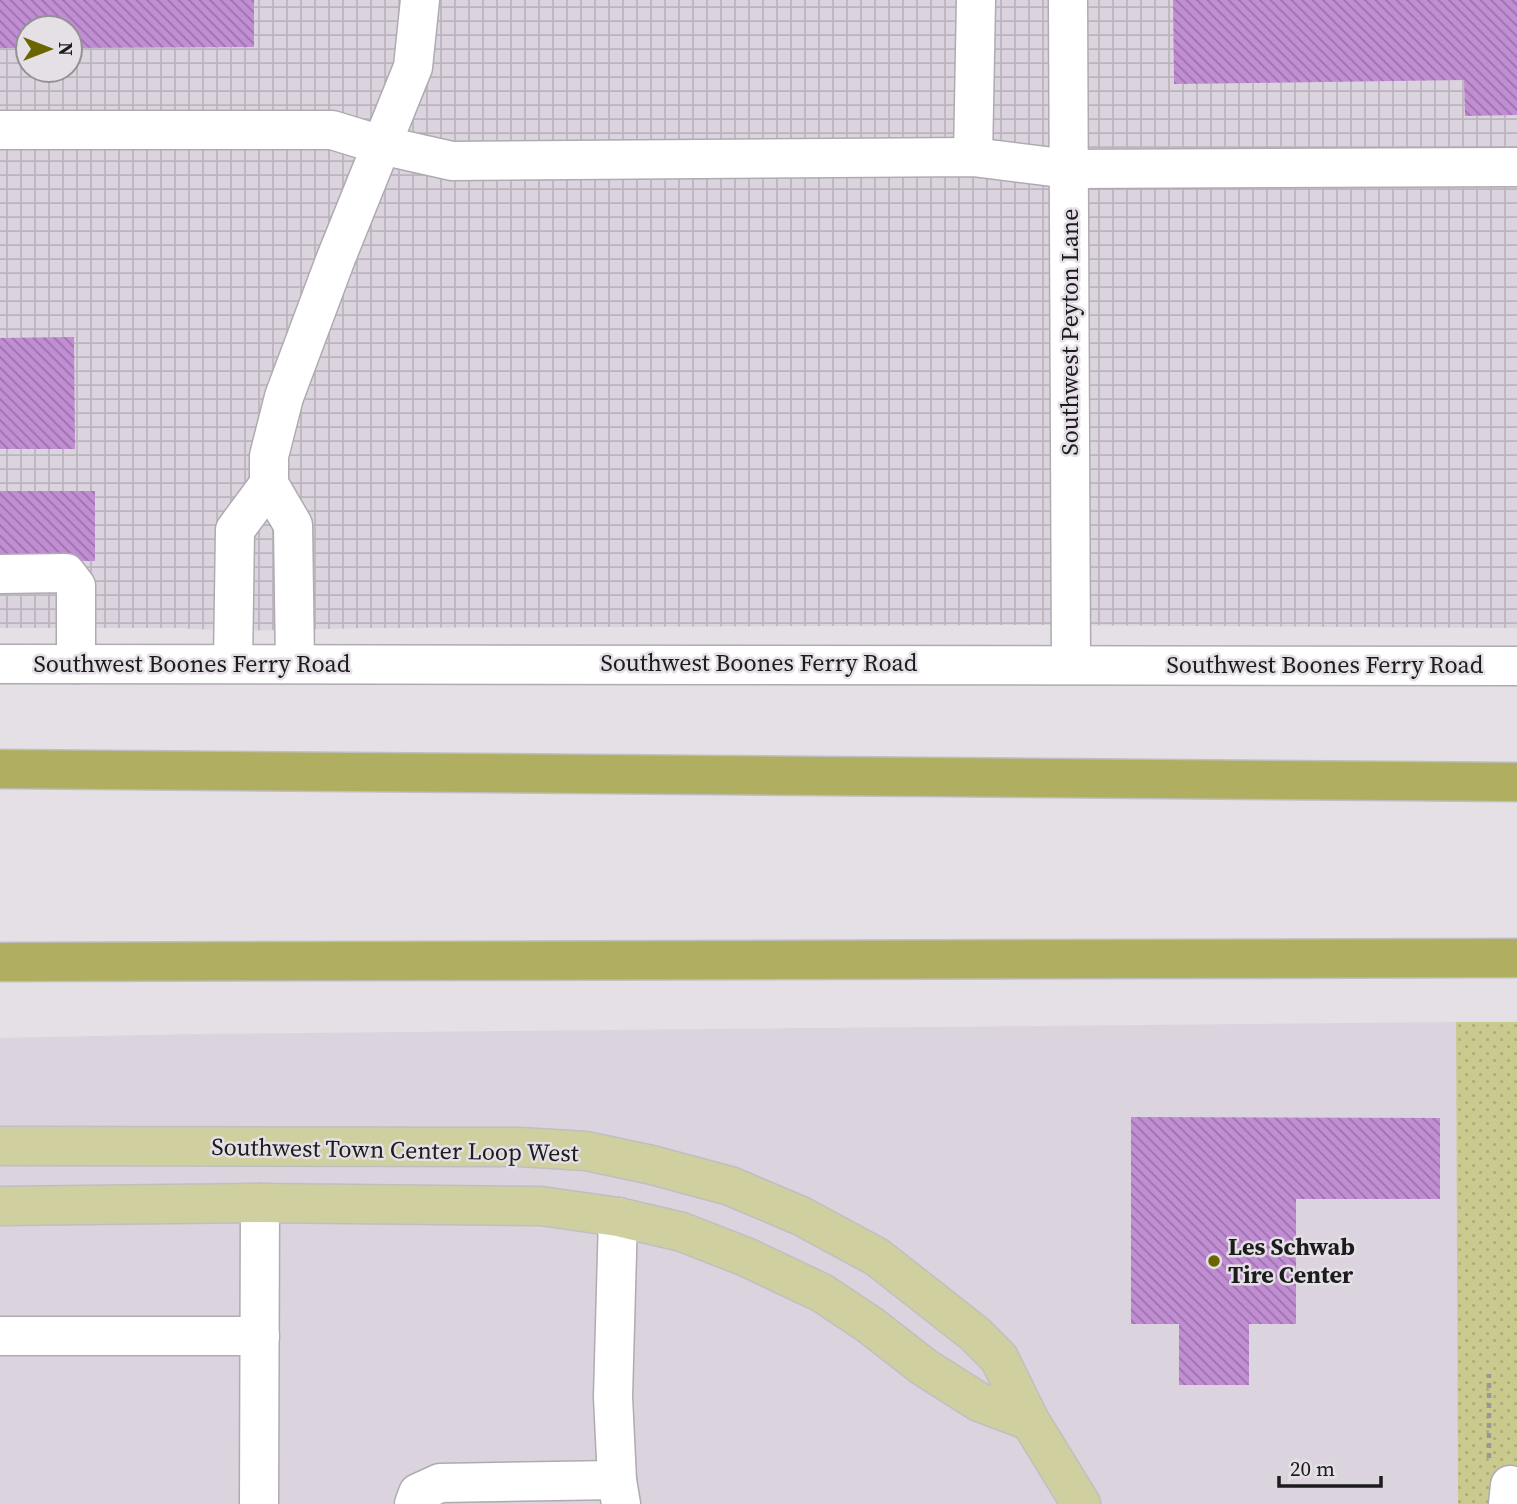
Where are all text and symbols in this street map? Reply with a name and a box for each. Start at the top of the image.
north arrow [14,14,84,84]
text: N [53,42,79,56]
street label: Southwest Peyton Lane [1053,208,1086,456]
street label: Southwest Boones Ferry Road [601,646,918,679]
street label: Southwest Boones Ferry Road [34,647,351,680]
street label: Southwest Boones Ferry Road [1167,648,1484,681]
street label: Southwest Town Center Loop West [211,1130,579,1169]
place label: Les Schwab Tire Center [1228,1230,1355,1291]
marker: Les Schwab Tire Center [1206,1253,1222,1269]
scale bar [1279,1444,1380,1488]
text: 20 m [1290,1454,1335,1483]

